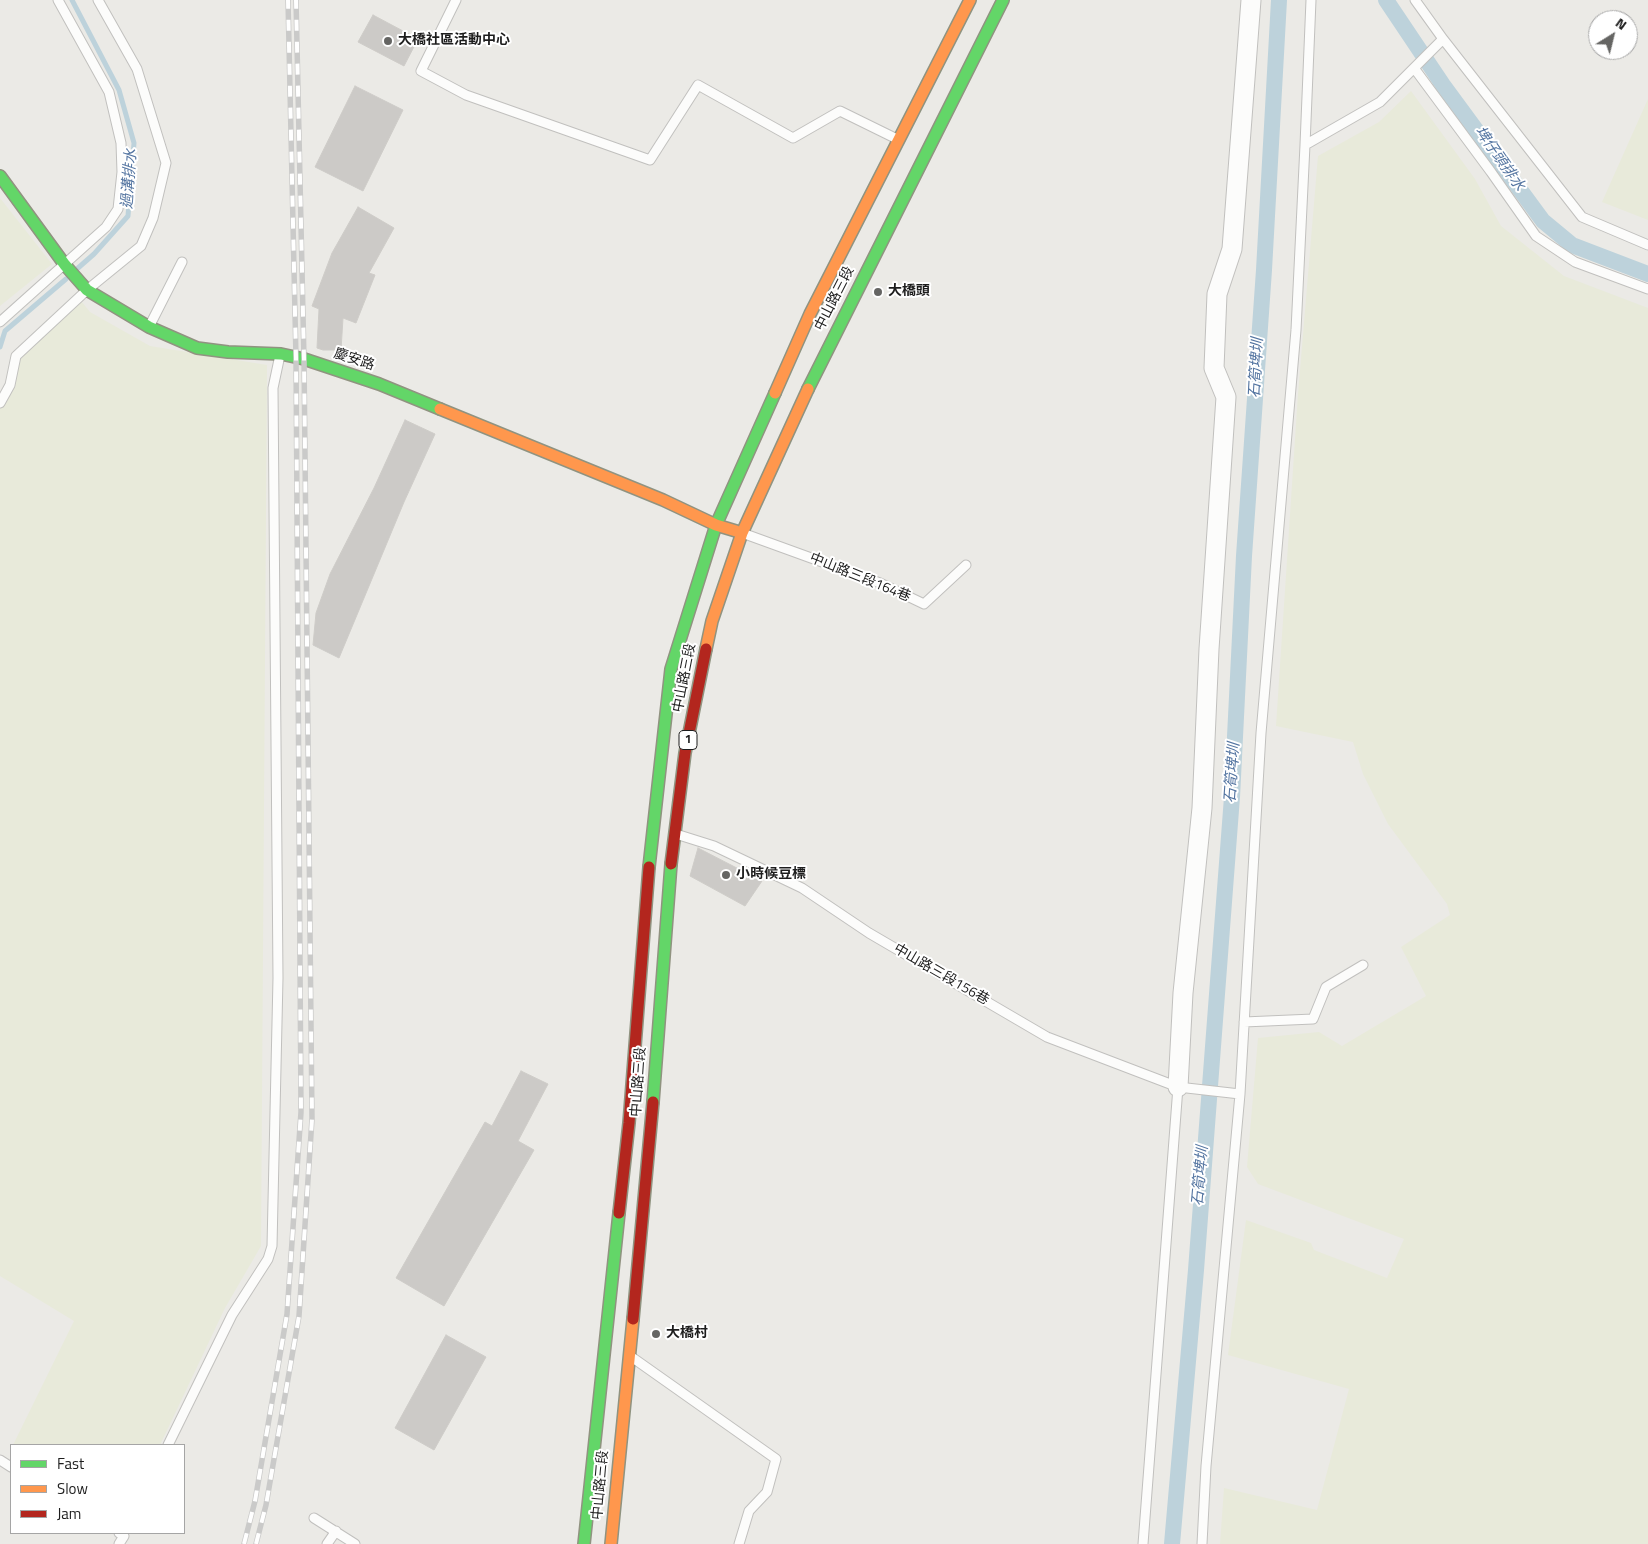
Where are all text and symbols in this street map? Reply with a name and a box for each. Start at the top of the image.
north arrow [1588,10,1638,60]
text: N [1611,12,1632,35]
place label: 大橋社區活動中心 [398,33,510,49]
marker: 大橋社區活動中心 [382,35,394,47]
water label: 埤仔頭排水 [1470,123,1528,195]
water label: 過溝排水 [119,148,141,210]
street label: 中山路三段 [812,264,858,334]
place label: 大橋頭 [888,284,930,300]
marker: 大橋頭 [872,286,884,298]
water label: 石筍埤圳 [1246,338,1268,398]
street label: 慶安路 [331,346,377,374]
street label: 中山路三段164巷 [807,550,913,606]
street label: 中山路三段 [670,642,700,714]
road number: 1 [679,730,697,750]
water label: 石筍埤圳 [1222,742,1244,804]
place label: 小時候豆標 [736,867,806,883]
marker: 小時候豆標 [720,869,732,881]
street label: 中山路三段156巷 [890,941,992,1009]
street label: 中山路三段 [628,1046,650,1118]
water label: 石筍埤圳 [1189,1145,1213,1207]
place label: 大橋村 [666,1326,708,1342]
marker: 大橋村 [650,1328,662,1340]
legend [10,1444,185,1534]
street label: 中山路三段 [590,1449,612,1521]
text: Fast [57,1452,84,1475]
text: Slow [57,1477,88,1500]
text: Jam [57,1502,81,1525]

